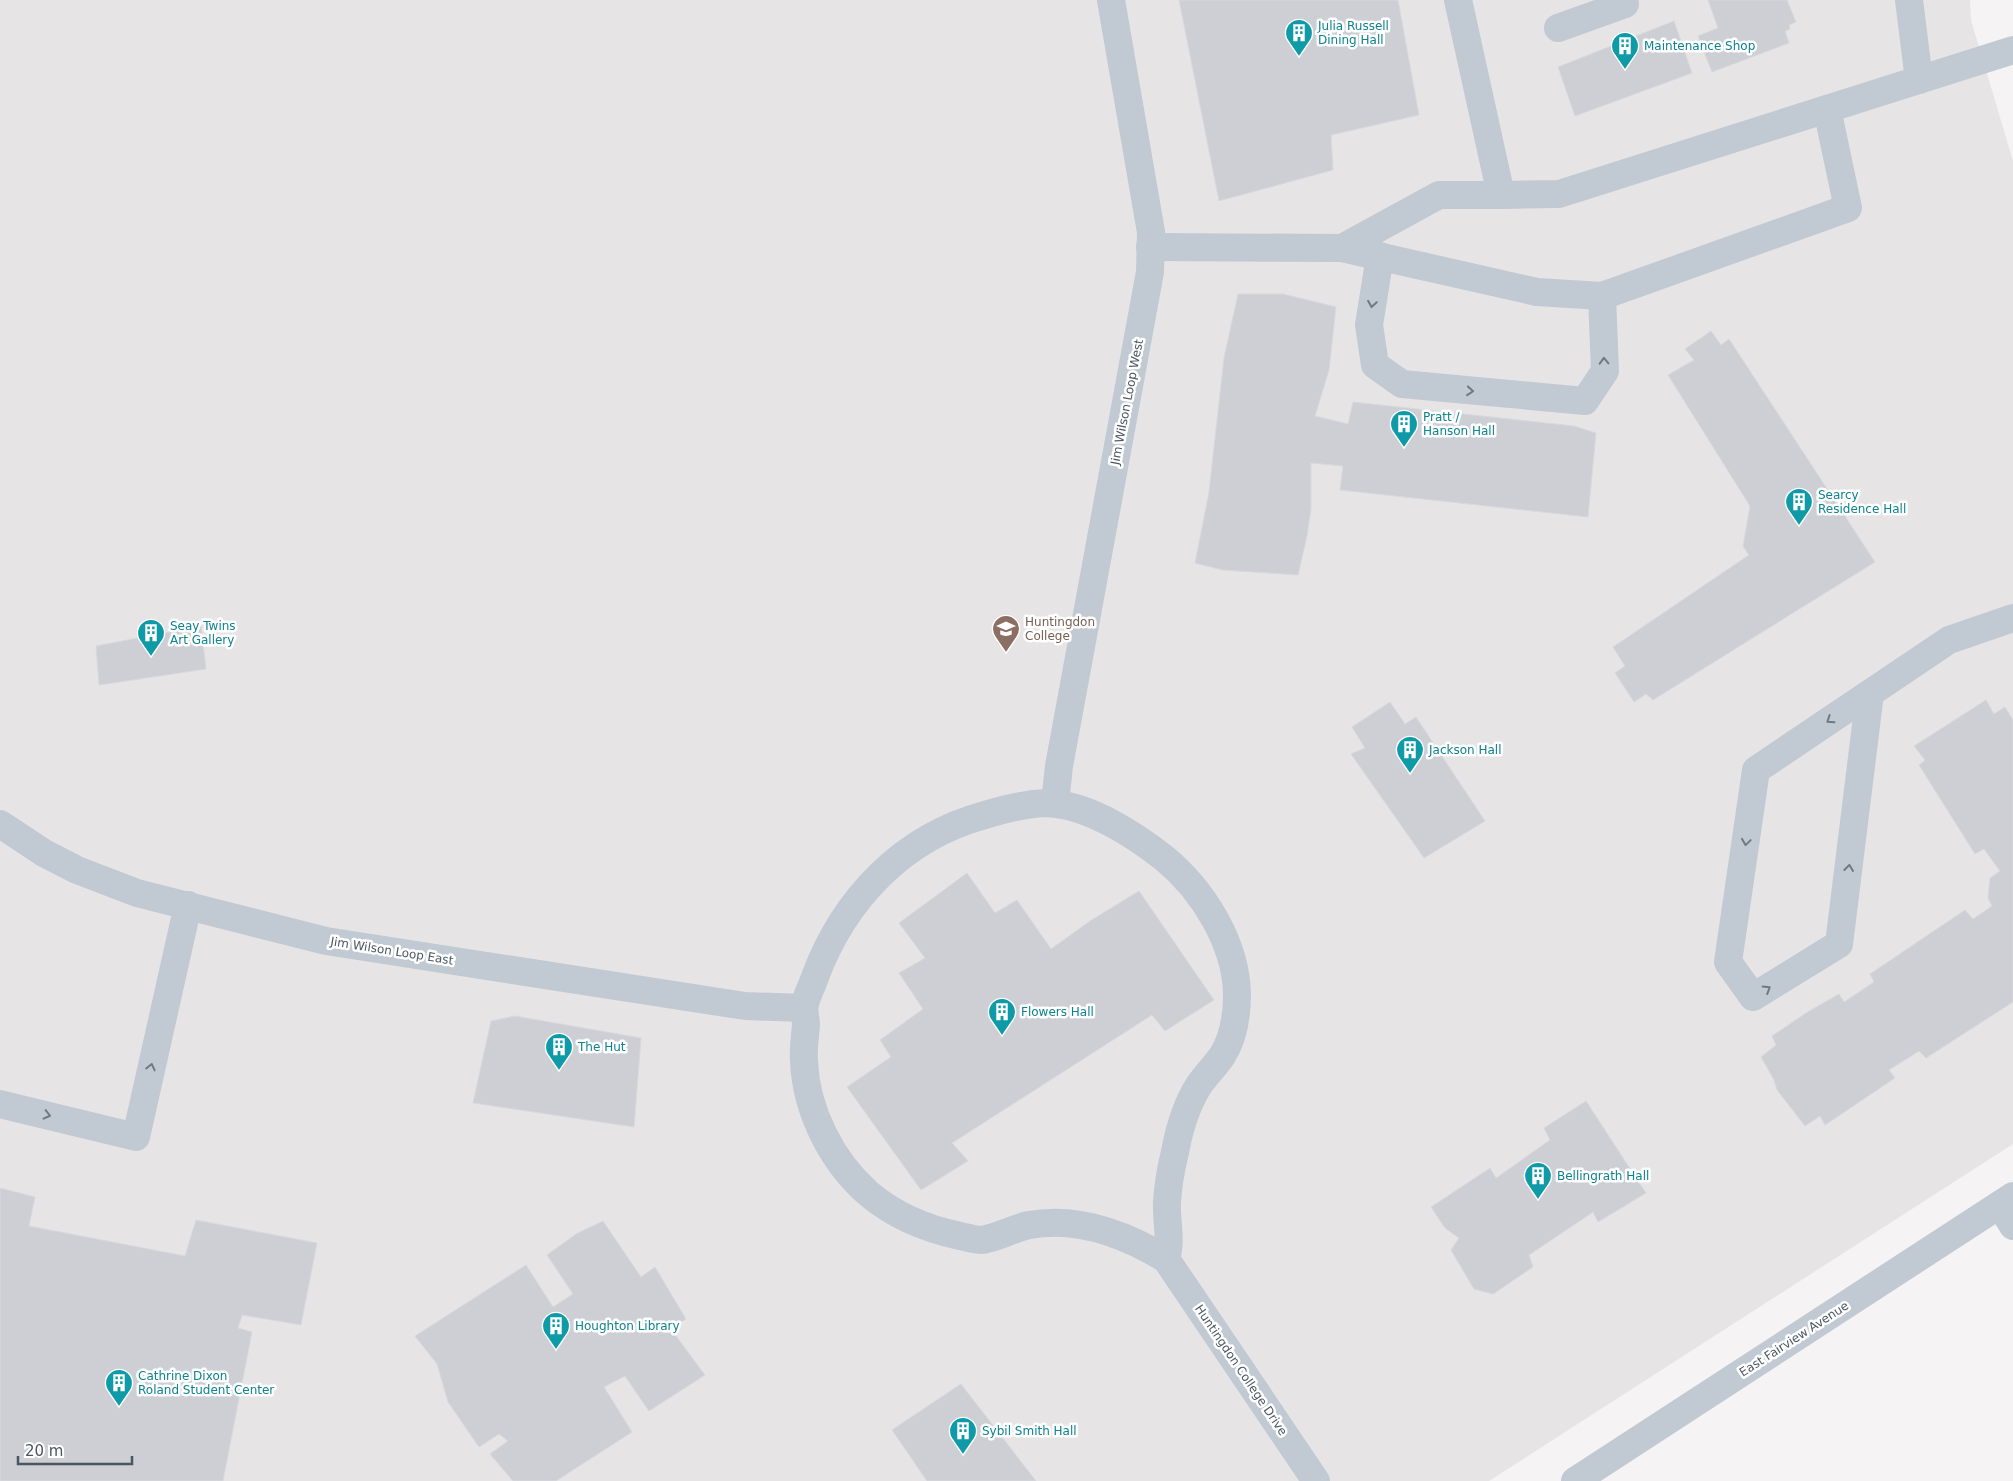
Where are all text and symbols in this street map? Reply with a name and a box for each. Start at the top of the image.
building icon: Julia Russell Dining Hall [1284,18,1314,57]
place label: Julia Russell Dining Hall [1317,19,1389,47]
building icon: Maintenance Shop [1610,31,1640,70]
place label: Maintenance Shop [1644,39,1755,53]
one-way arrow [1368,300,1378,309]
street label: Jim Wilson Loop West [1108,338,1146,467]
one-way arrow [1599,356,1610,364]
one-way arrow [1466,385,1474,396]
building icon: Pratt / Hanson Hall [1389,409,1419,448]
place label: Pratt / Hanson Hall [1423,410,1495,438]
building icon: Searcy Residence Hall [1784,487,1814,526]
place label: Searcy Residence Hall [1818,488,1906,516]
school or university icon: Huntingdon College [991,614,1021,653]
place label: Huntingdon College [1025,615,1095,643]
building icon: Seay Twins Art Gallery [136,618,166,657]
place label: Seay Twins Art Gallery [170,619,236,647]
one-way arrow [1826,714,1836,723]
building icon: Jackson Hall [1395,735,1425,774]
place label: Jackson Hall [1428,743,1502,757]
one-way arrow [1741,838,1751,847]
one-way arrow [1843,863,1854,871]
street label: Jim Wilson Loop East [329,934,455,968]
one-way arrow [1761,986,1770,995]
building icon: Flowers Hall [987,997,1017,1036]
place label: Flowers Hall [1021,1005,1094,1019]
building icon: The Hut [544,1032,574,1071]
place label: The Hut [577,1040,626,1054]
one-way arrow [146,1063,156,1072]
one-way arrow [43,1109,52,1120]
building icon: Bellingrath Hall [1523,1161,1553,1200]
place label: Bellingrath Hall [1557,1169,1649,1183]
street label: East Fairview Avenue [1737,1298,1851,1380]
street label: Huntingdon College Drive [1192,1302,1290,1438]
building icon: Houghton Library [541,1311,571,1350]
place label: Houghton Library [575,1319,680,1333]
building icon: Cathrine Dixon Roland Student Center [104,1368,134,1407]
place label: Cathrine Dixon Roland Student Center [138,1369,274,1397]
building icon: Sybil Smith Hall [948,1416,978,1455]
place label: Sybil Smith Hall [982,1424,1077,1438]
scale bar [18,1434,131,1466]
text: 20 m [25,1442,63,1460]

